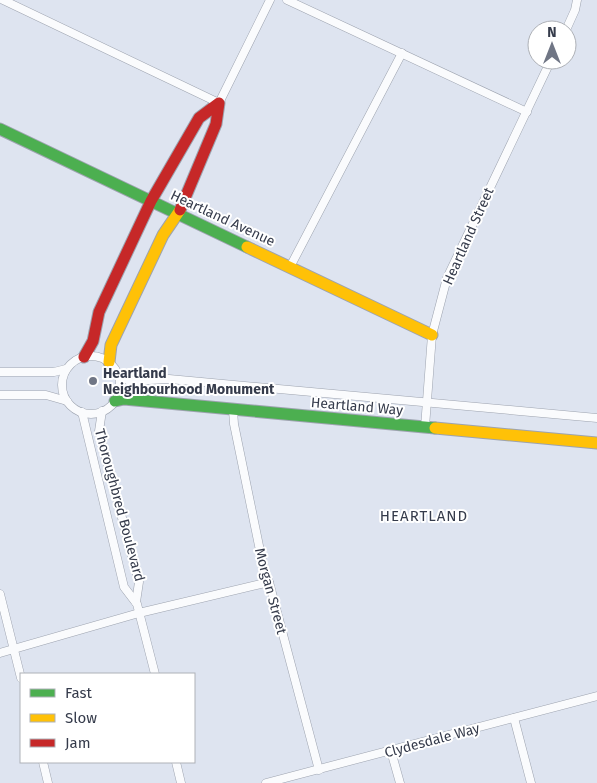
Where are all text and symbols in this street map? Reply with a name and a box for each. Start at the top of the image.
north arrow [527,20,577,70]
text: N [547,24,557,41]
street label: Heartland Street [439,184,498,288]
street label: Heartland Avenue [168,187,278,250]
place label: Heartland Neighbourhood Monument [103,365,275,398]
marker: Heartland Neighbourhood Monument [87,375,99,387]
street label: Heartland Way [310,394,404,419]
street label: Thoroughbred Boulevard [91,427,148,583]
district label: HEARTLAND [380,507,468,525]
street label: Morgan Street [251,546,290,637]
legend [20,673,195,763]
text: Fast [65,684,92,702]
text: Slow [65,709,97,727]
street label: Clydesdale Way [383,720,482,761]
text: Jam [65,734,91,752]

